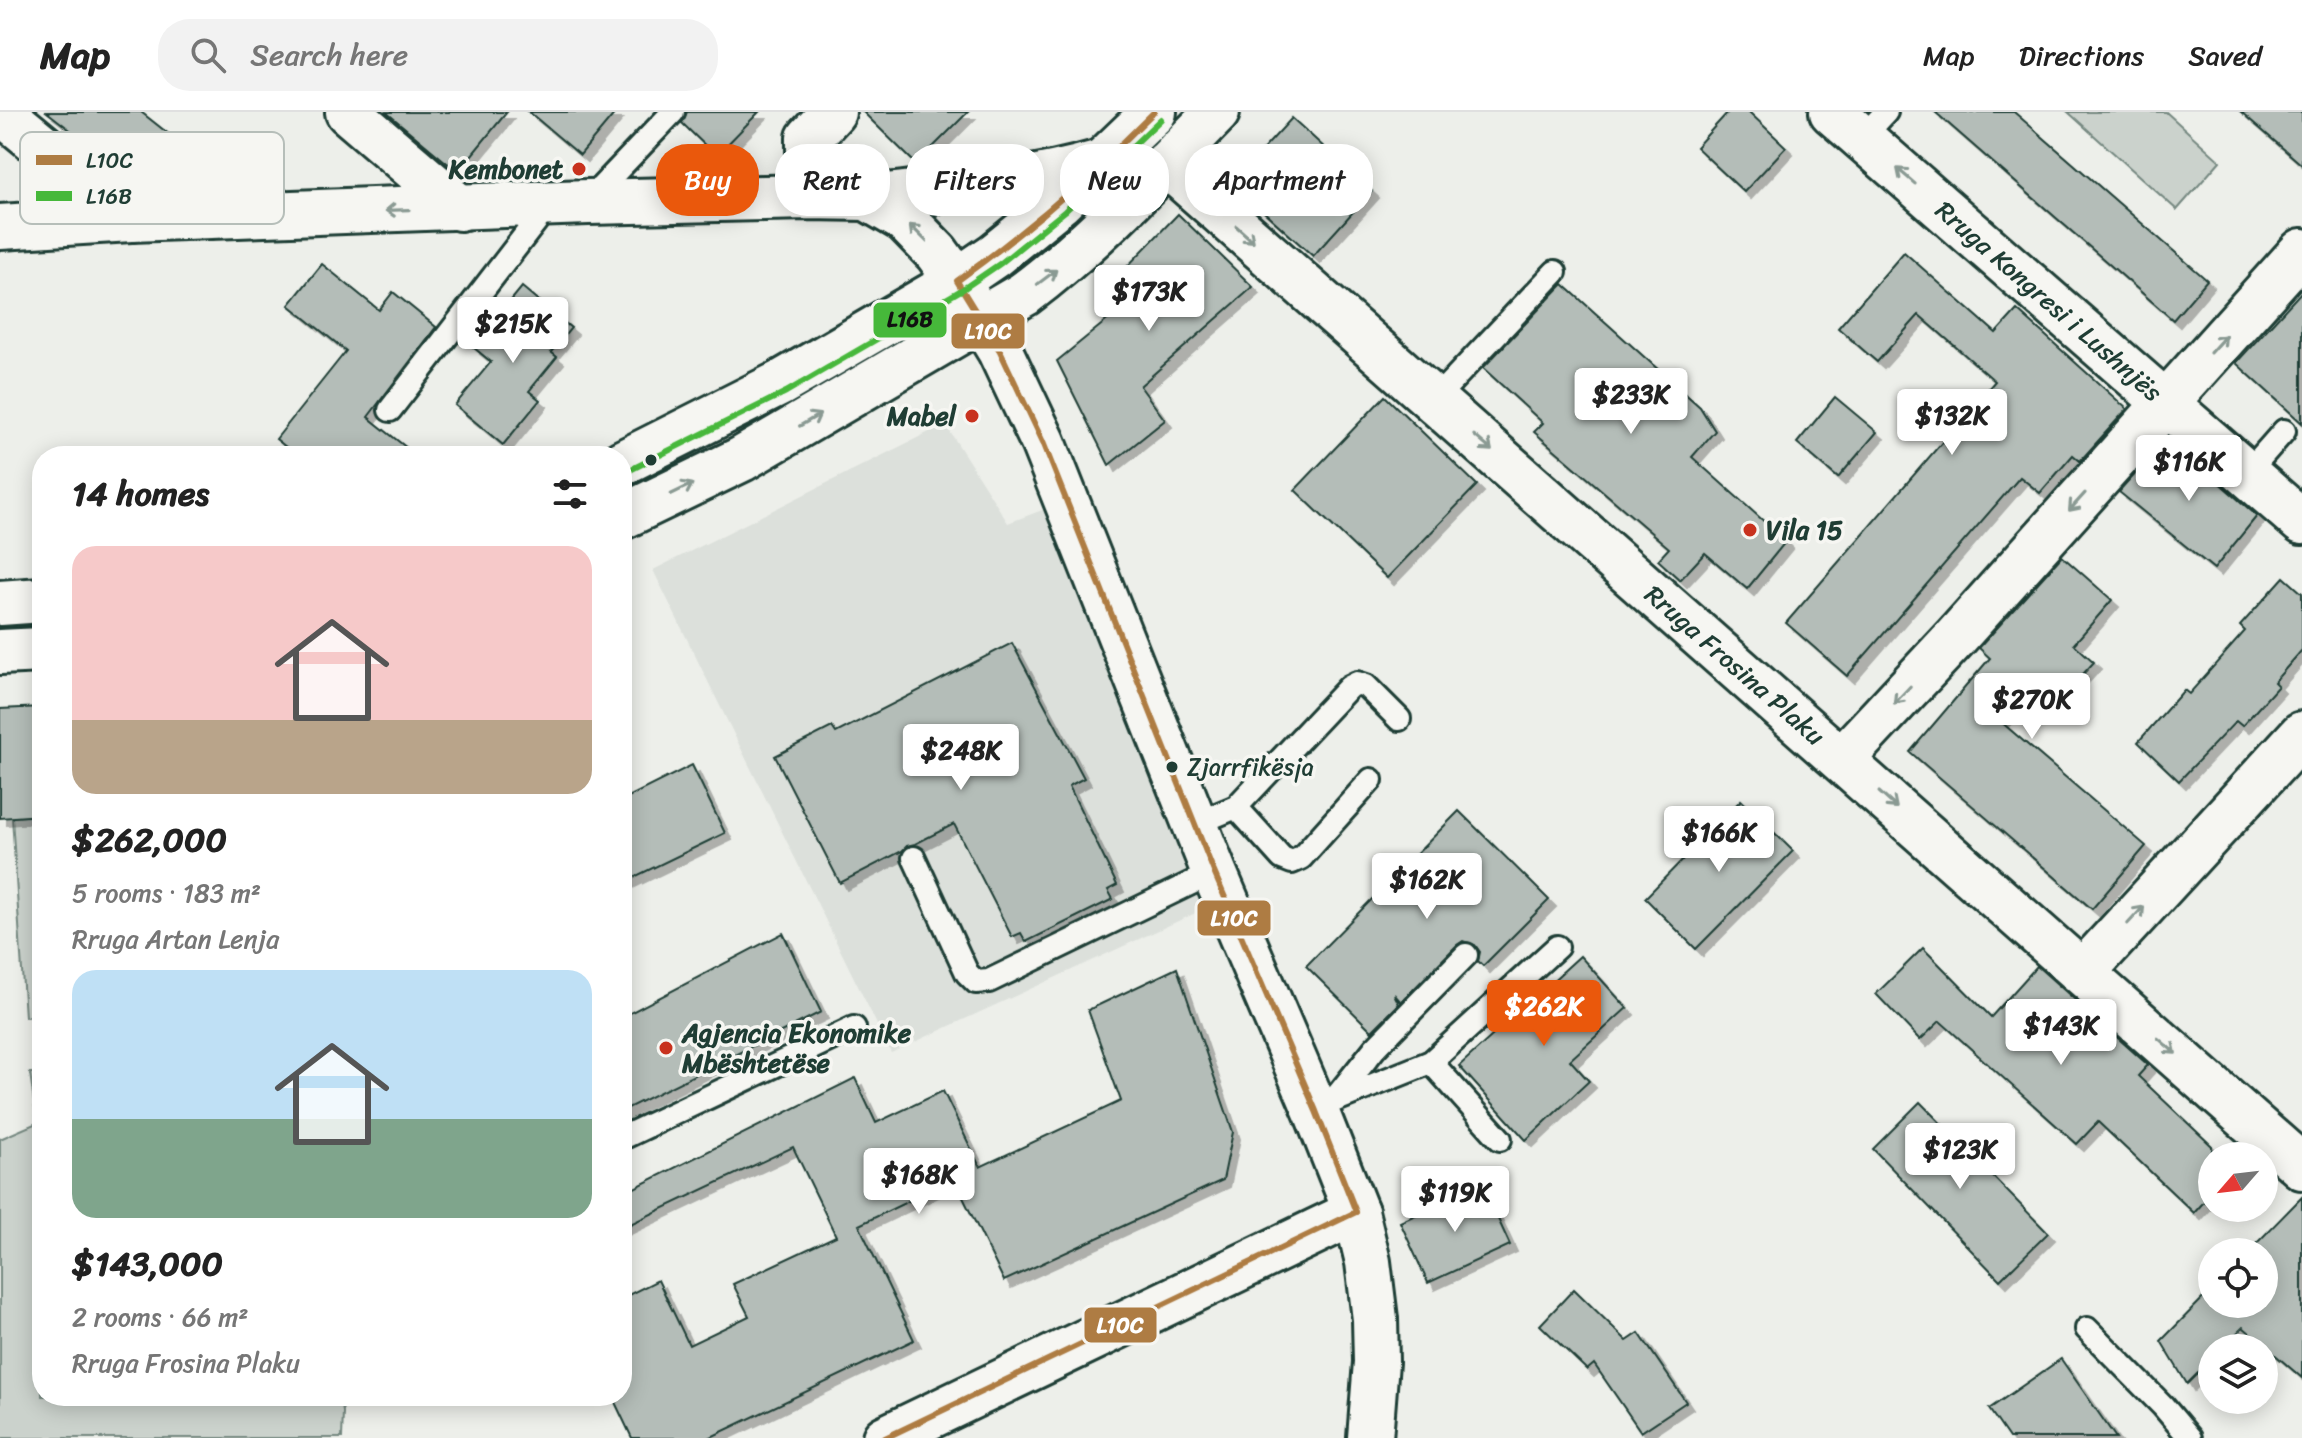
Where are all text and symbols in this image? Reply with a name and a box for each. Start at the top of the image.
search box [158,19,718,91]
text: Map [40,22,110,89]
text: Search here [250,28,408,82]
text: Map [1923,31,1975,80]
text: Directions [2019,31,2144,80]
text: Saved [2188,31,2262,80]
icon: search [186,33,230,77]
legend [20,132,284,224]
text: L10C [86,141,134,180]
chip: Buy [656,144,759,216]
chip: Rent [775,144,890,216]
chip: Filters [906,144,1044,216]
chip: New [1060,144,1169,216]
chip: Apartment [1185,144,1373,216]
place label: Kembonet [448,146,564,192]
marker: Kembonet [570,160,588,178]
one-way arrow [1896,167,1916,185]
text: L16B [86,177,132,216]
street label: Rruga Kongresi i Lushnjës [1925,189,2173,413]
one-way arrow [384,202,411,217]
one-way arrow [909,224,928,243]
one-way arrow [1235,225,1255,243]
pin: $173K [1093,265,1205,333]
text: $173K [1112,268,1186,314]
one-way arrow [1035,269,1057,285]
pin: $215K [457,297,569,365]
text: $215K [475,300,551,346]
text: L16B [887,300,933,339]
line badge: L16B [872,301,948,339]
line badge: L10C [950,312,1026,350]
text: L10C [964,312,1012,351]
one-way arrow [2209,335,2227,355]
pin: $233K [1575,368,1687,436]
text: $233K [1593,371,1669,417]
pin: $132K [1896,389,2008,457]
text: $132K [1915,392,1989,438]
place label: Mabel [886,393,958,439]
marker: Mabel [963,407,981,425]
one-way arrow [798,412,821,428]
one-way arrow [1472,434,1492,452]
pin: $116K [2133,435,2245,503]
text: $116K [2154,438,2224,484]
unlabelled marker [643,452,659,468]
text: 14 homes [72,464,209,524]
icon: filters [548,472,592,516]
one-way arrow [670,481,694,496]
one-way arrow [2068,491,2087,512]
place label: Vila 15 [1766,507,1843,553]
marker: Vila 15 [1741,521,1759,539]
street label: Rruga Frosina Plaku [1634,573,1836,757]
icon: home [260,598,404,742]
pin: $270K [1976,673,2088,741]
text: $270K [1992,676,2072,722]
one-way arrow [1894,684,1912,704]
pin: $248K [905,724,1017,792]
text: $248K [921,727,1001,773]
place label: Zjarrfikësja [1187,746,1314,788]
marker: Zjarrfikësja [1164,759,1180,775]
one-way arrow [1878,791,1898,809]
pin: $166K [1663,806,1775,874]
text: $166K [1682,809,1756,855]
text: $262,000 [72,810,227,870]
pin: $162K [1371,853,1483,921]
text: $162K [1390,856,1464,902]
text: 5 rooms · 183 m² [72,870,261,916]
line badge: L10C [1196,899,1272,937]
text: L10C [1210,899,1258,938]
one-way arrow [2126,905,2144,925]
text: Rruga Artan Lenja [72,916,279,962]
pin: $262K [1488,980,1600,1048]
text: $262K [1505,983,1583,1029]
pin: $143K [2005,999,2117,1067]
text: $143K [2024,1002,2098,1048]
place label: Agjencia Ekonomike Mbështetëse [681,1010,912,1086]
icon: home [260,1022,404,1166]
one-way arrow [2156,1037,2176,1055]
marker: Agjencia Ekonomike Mbështetëse [657,1039,675,1057]
pin: $123K [1904,1123,2016,1191]
text: $123K [1923,1126,1997,1172]
north arrow [2198,1142,2278,1222]
map controls [2198,1142,2278,1414]
pin: $168K [863,1148,975,1216]
text: $168K [882,1151,956,1197]
pin: $119K [1399,1166,1511,1234]
text: $119K [1419,1169,1491,1215]
text: $143,000 [72,1234,223,1294]
button: locate [2198,1238,2278,1318]
text: 2 rooms · 66 m² [72,1294,248,1340]
line badge: L10C [1083,1306,1158,1344]
text: L10C [1096,1306,1144,1345]
button: layers [2198,1334,2278,1414]
text: Rruga Frosina Plaku [72,1340,300,1386]

